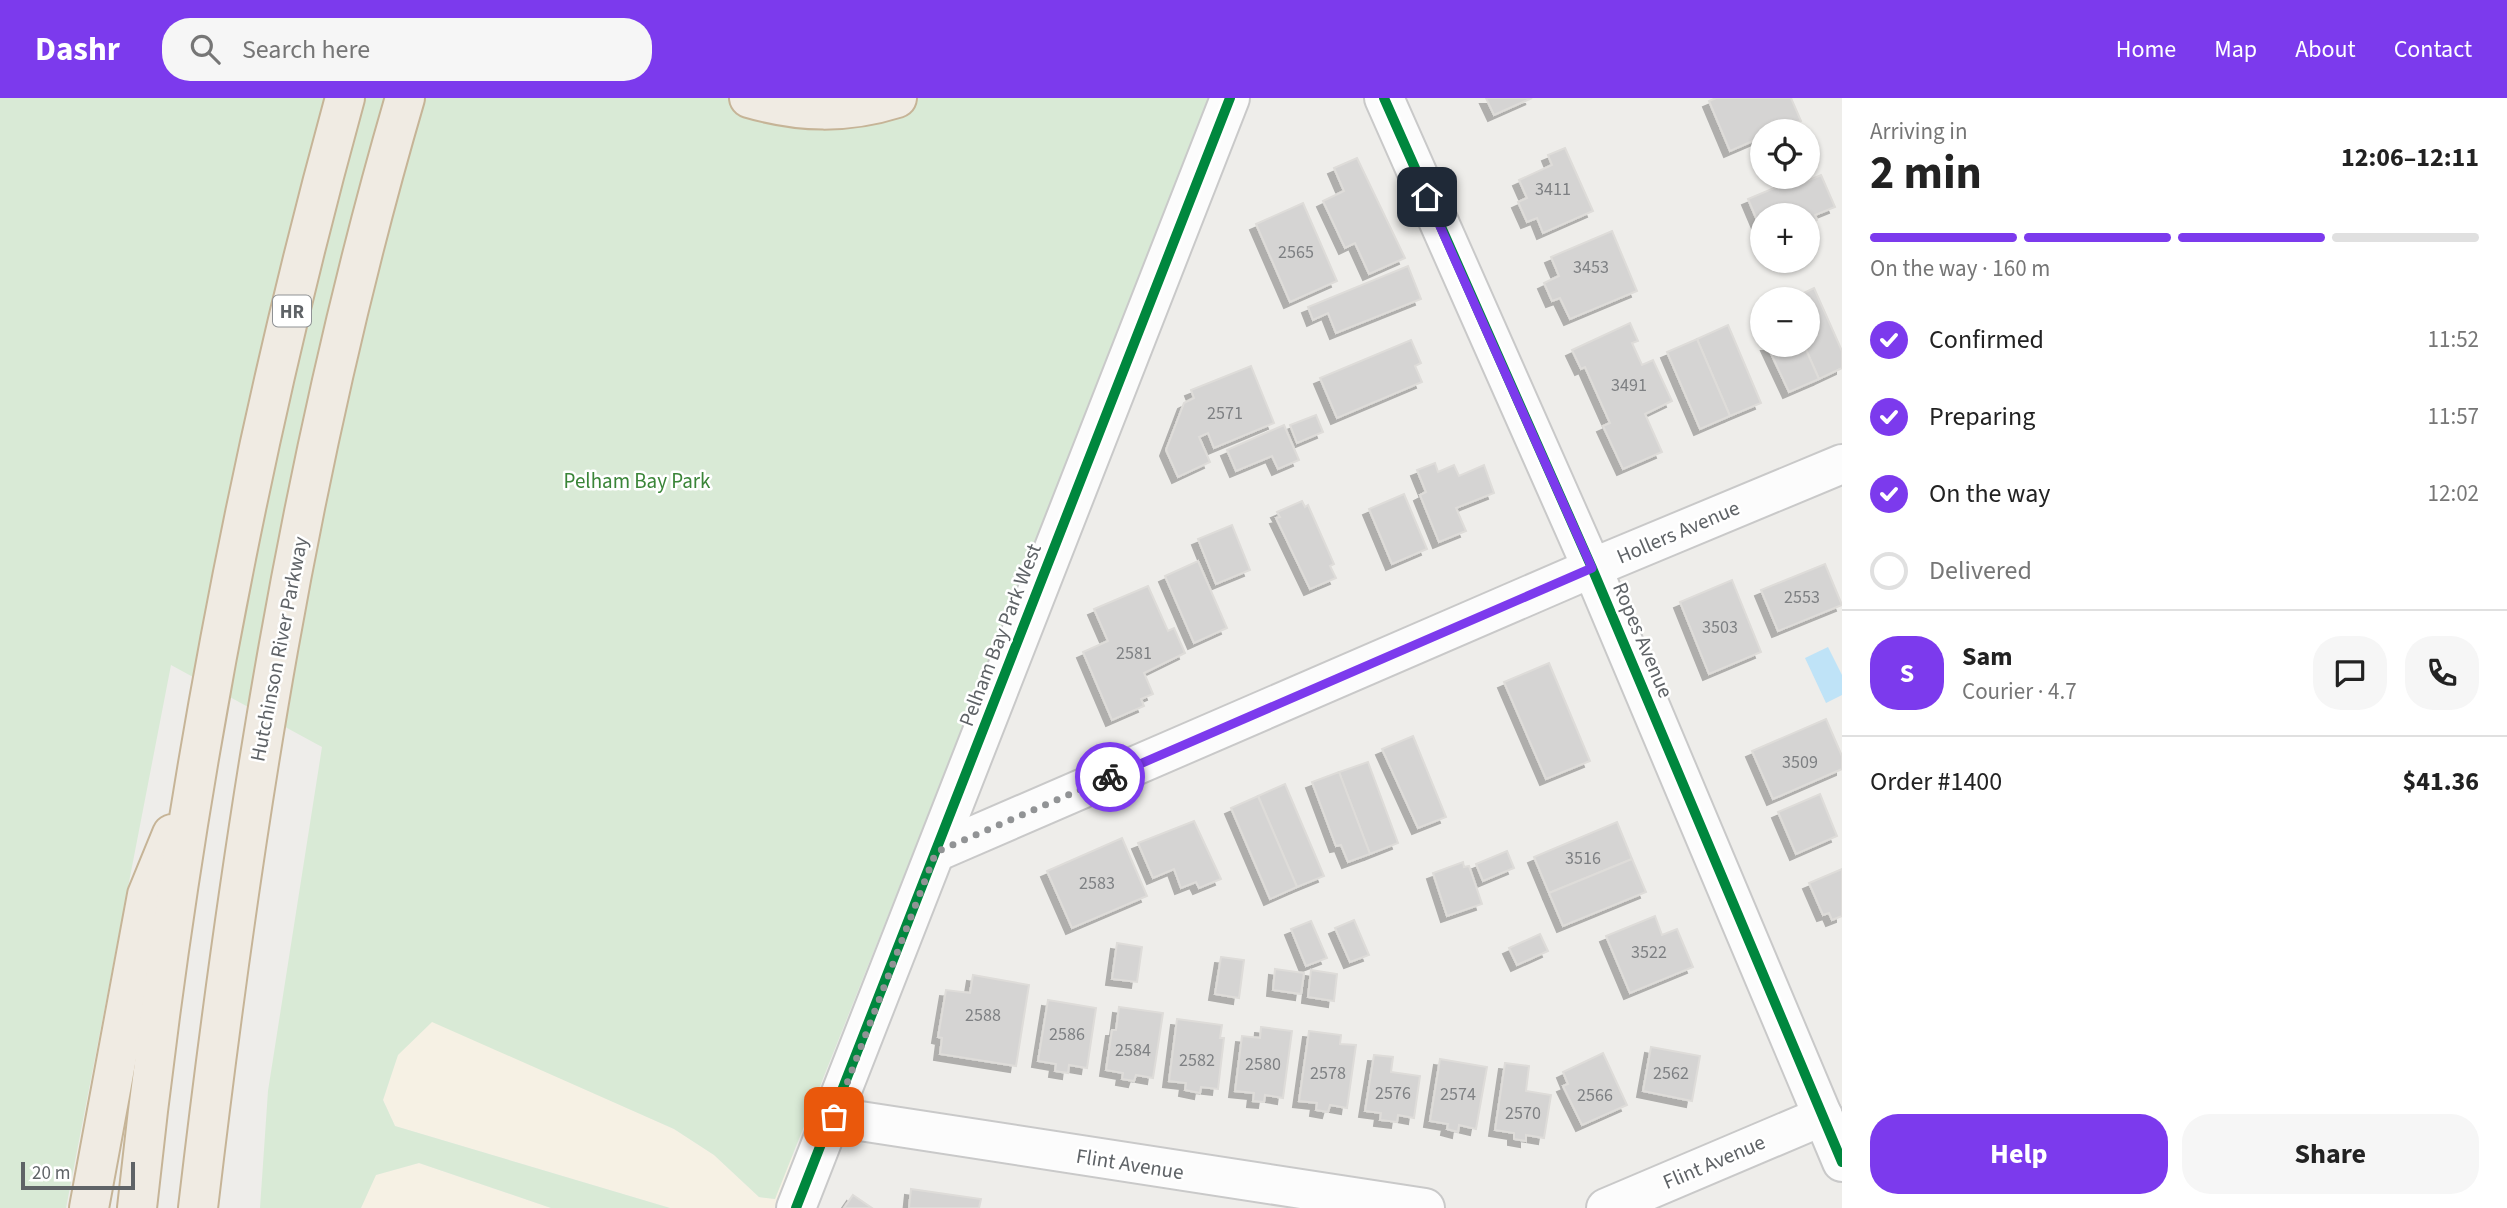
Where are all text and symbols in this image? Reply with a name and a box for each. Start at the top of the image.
search box [162,18,652,81]
text: Dashr [35,26,120,73]
icon: search [186,30,224,68]
text: Search here [242,31,370,68]
text: Home [2116,32,2176,67]
text: Map [2214,32,2257,67]
text: About [2295,32,2356,67]
text: Contact [2394,32,2472,67]
text: Arriving in [1870,115,1968,148]
map controls [1750,119,1820,357]
button: locate [1750,119,1820,189]
text: 12:06–12:11 [2341,139,2479,176]
text: 2 min [1870,141,1982,206]
pin [1397,167,1457,227]
house number: 3411 [1535,177,1571,202]
icon: home [1408,178,1446,216]
button: + [1750,203,1820,273]
house number: 2565 [1278,240,1314,265]
text: On the way · 160 m [1870,252,2050,285]
house number: 3453 [1573,255,1609,280]
button: − [1750,287,1820,357]
road number: HR [273,295,311,326]
icon: check [1870,321,1908,359]
text: Confirmed [1929,321,2044,358]
text: 11:52 [2428,323,2479,356]
house number: 3491 [1611,373,1647,398]
icon: check [1870,398,1908,436]
text: Preparing [1929,398,2035,435]
text: 11:57 [2428,400,2479,433]
house number: 2571 [1207,401,1243,426]
park label: Pelham Bay Park [564,466,711,496]
icon: check [1870,475,1908,513]
text: On the way [1929,475,2050,512]
text: 12:02 [2428,477,2479,510]
street label: Hollers Avenue [1612,493,1744,571]
street label: Hutchinson River Parkway [242,534,316,764]
street label: Pelham Bay Park West [951,539,1049,731]
text: Delivered [1929,552,2032,589]
street label: Ropes Avenue [1605,578,1681,702]
house number: 2553 [1784,585,1820,610]
house number: 3503 [1702,615,1738,640]
button: chat [2313,636,2387,710]
button: phone [2405,636,2479,710]
text: Sam [1962,638,2012,675]
house number: 2581 [1116,641,1152,666]
text: S [1900,655,1914,692]
text: Courier · 4.7 [1962,675,2077,708]
courier [1075,742,1145,812]
house number: 3509 [1782,750,1818,775]
icon: bike [1091,758,1129,796]
text: Order #1400 [1870,763,2002,800]
text: $41.36 [2403,763,2479,800]
house number: 3516 [1565,846,1601,871]
house number: 2583 [1079,871,1115,896]
house number: 3522 [1631,940,1667,965]
house number: 2588 [965,1003,1001,1028]
house number: 2586 [1049,1022,1085,1047]
house number: 2584 [1115,1038,1151,1063]
house number: 2582 [1179,1048,1215,1073]
house number: 2580 [1245,1052,1281,1077]
house number: 2578 [1310,1061,1346,1086]
house number: 2562 [1653,1061,1689,1086]
house number: 2576 [1375,1081,1411,1106]
house number: 2574 [1440,1082,1476,1107]
house number: 2566 [1577,1083,1613,1108]
pin [804,1087,864,1147]
icon: bag [815,1098,853,1136]
house number: 2570 [1505,1101,1541,1126]
button: Help [1870,1114,2168,1194]
button: Share [2182,1114,2479,1194]
street label: Flint Avenue [1658,1127,1770,1197]
street label: Flint Avenue [1074,1141,1186,1187]
scale bar [21,1159,135,1191]
text: 20 m [32,1160,70,1187]

